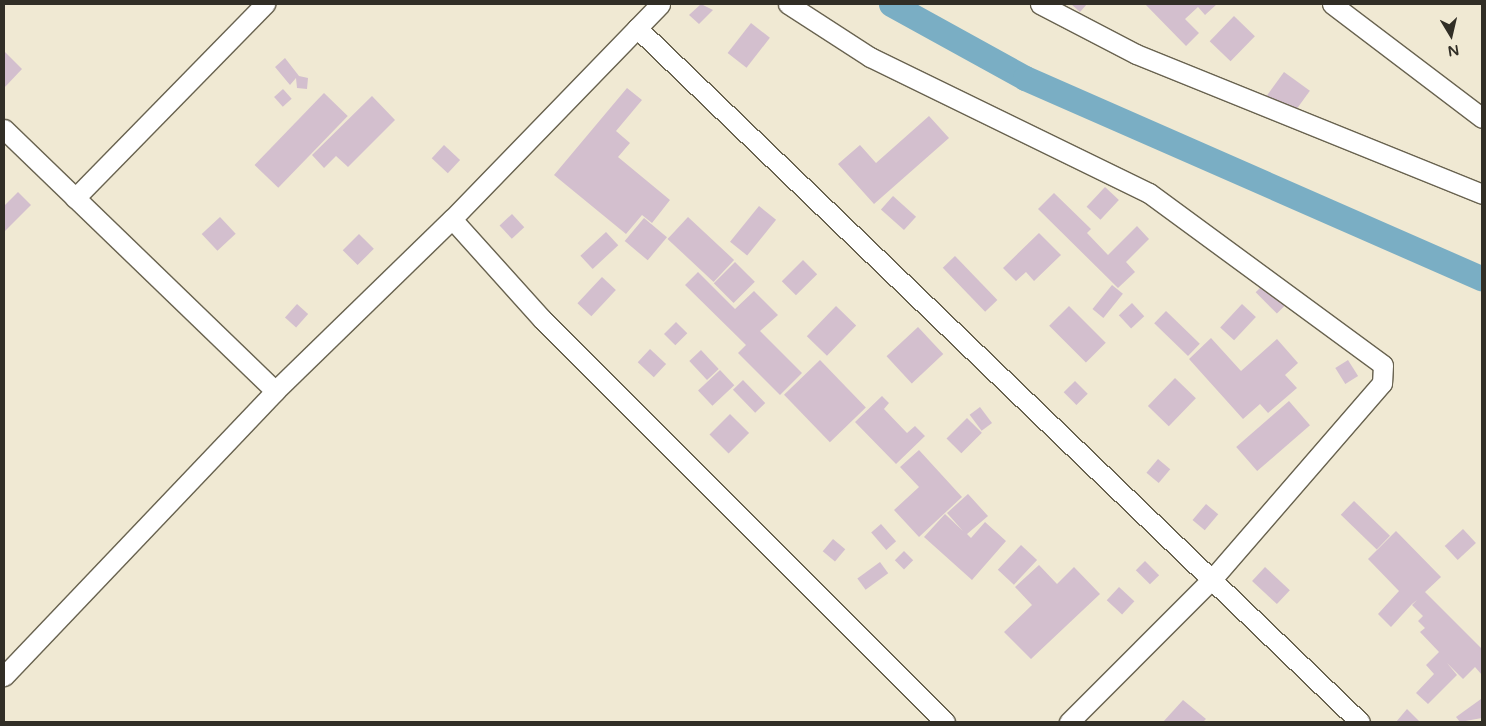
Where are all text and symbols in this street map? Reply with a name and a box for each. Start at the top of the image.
north arrow [1426,10,1476,60]
text: N [1447,41,1460,60]

